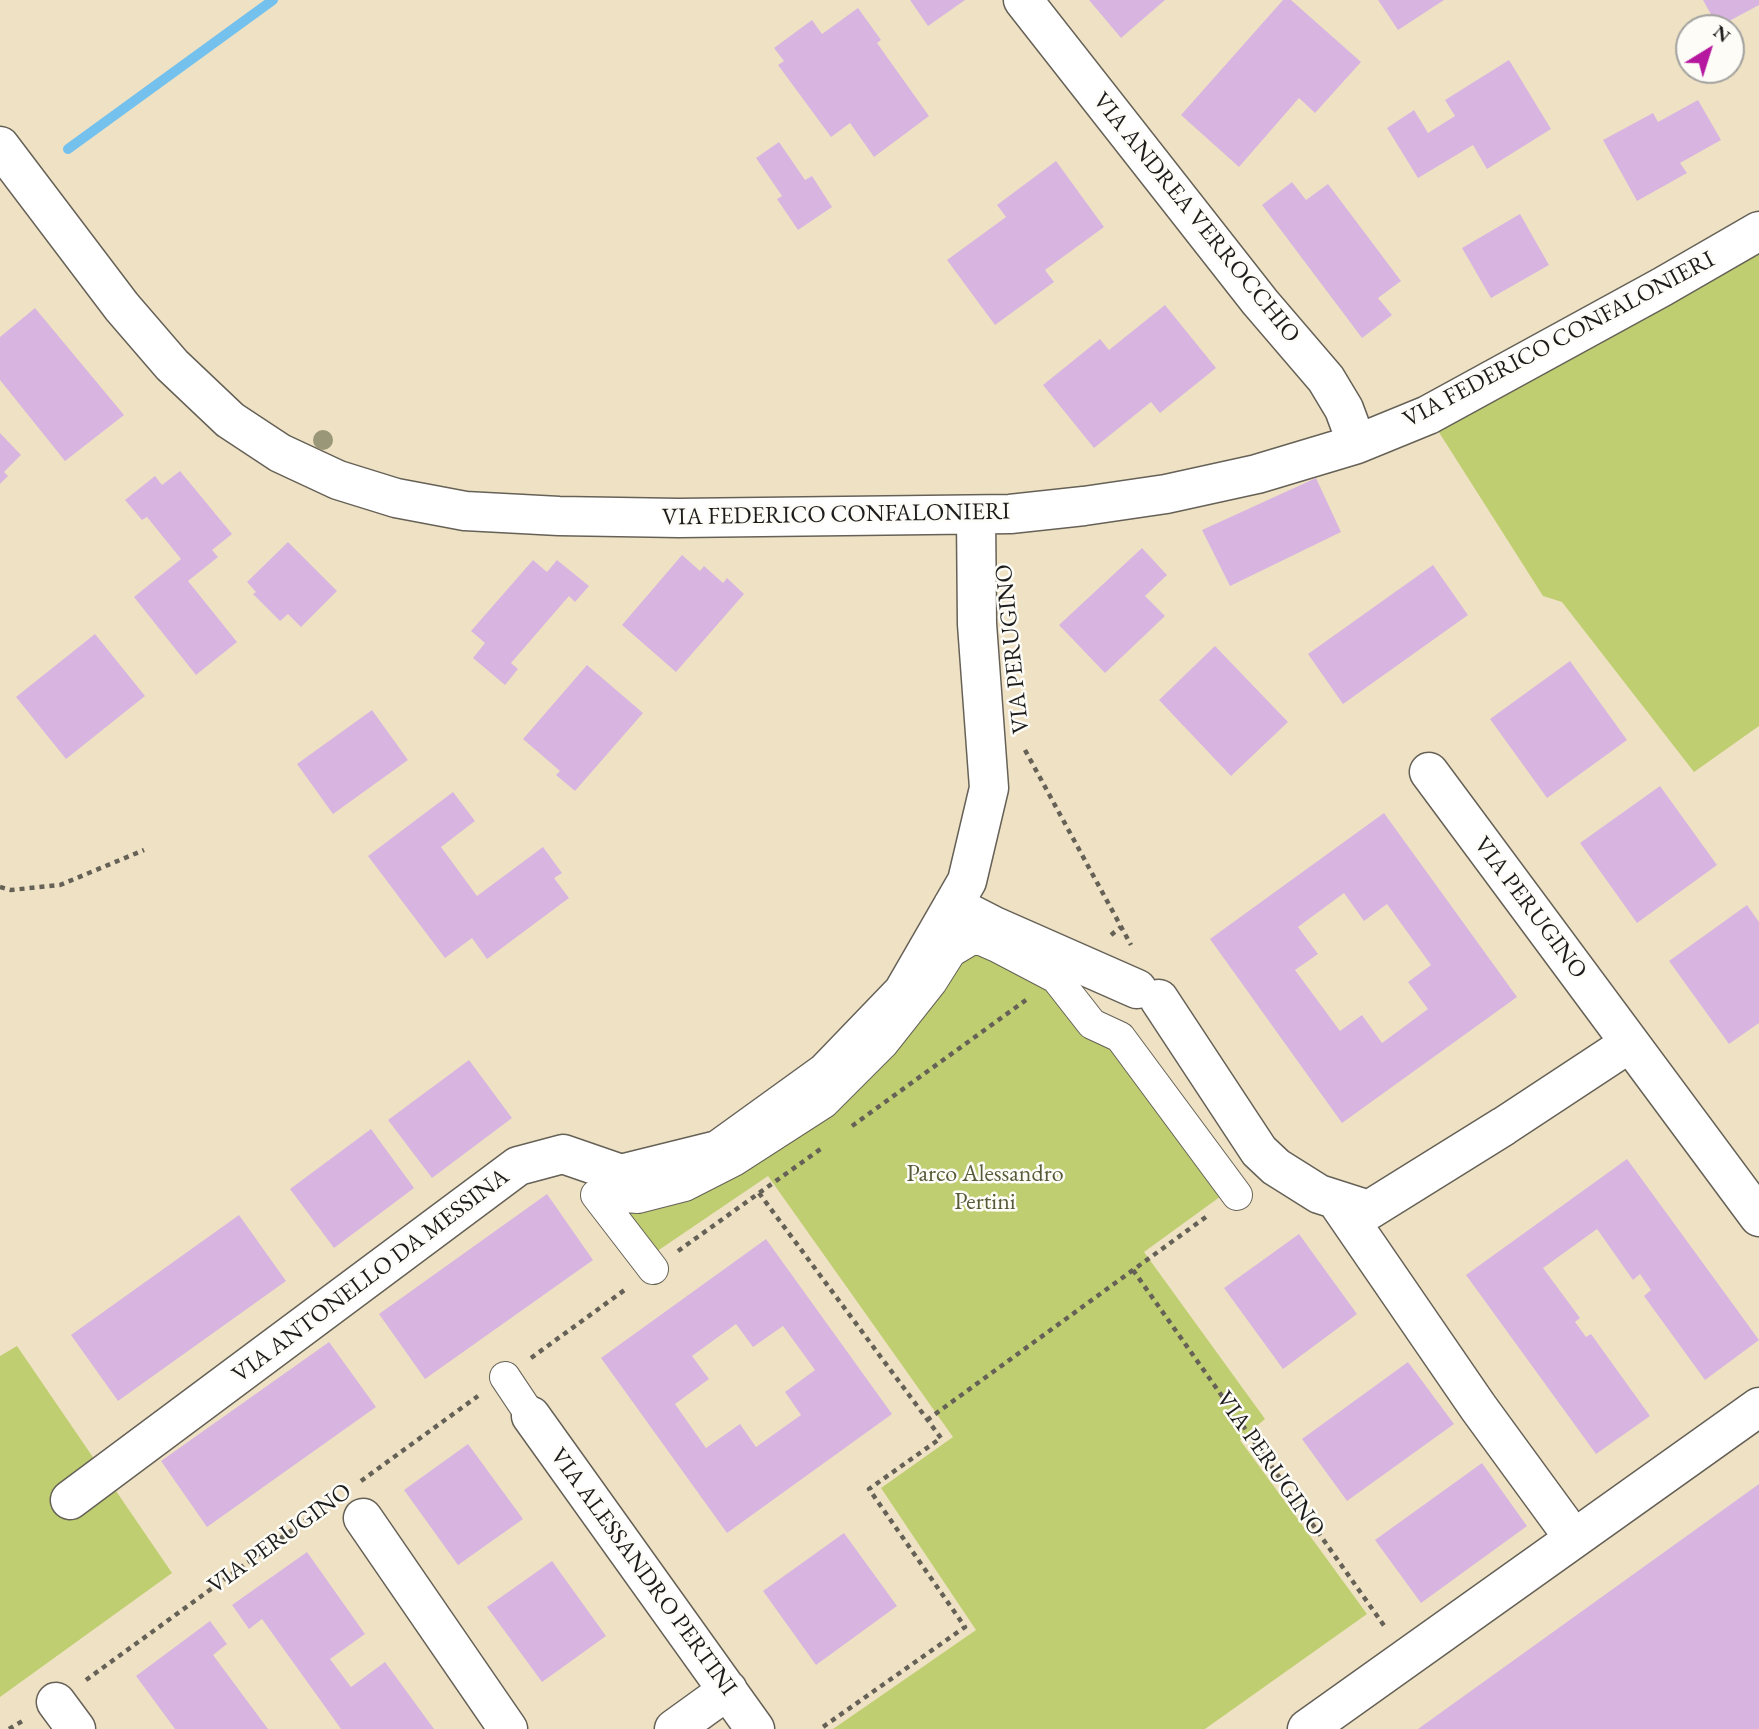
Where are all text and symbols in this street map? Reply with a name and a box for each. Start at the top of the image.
north arrow [1675,14,1745,84]
text: N [1708,19,1736,48]
street label: VIA ANDREA VERROCCHIO [1086,87,1306,349]
street label: VIA FEDERICO CONFALONIERI [1398,246,1720,434]
street label: VIA FEDERICO CONFALONIERI [662,498,1010,532]
street label: VIA PERUGINO [990,563,1036,735]
street label: VIA PERUGINO [1467,831,1593,985]
park label: Parco Alessandro Pertini [906,1160,1064,1216]
street label: VIA ANTONELLO DA MESSINA [227,1163,515,1389]
street label: VIA PERUGINO [1209,1386,1331,1542]
street label: VIA ALESSANDRO PERTINI [543,1443,743,1701]
street label: VIA PERUGINO [203,1477,357,1601]

